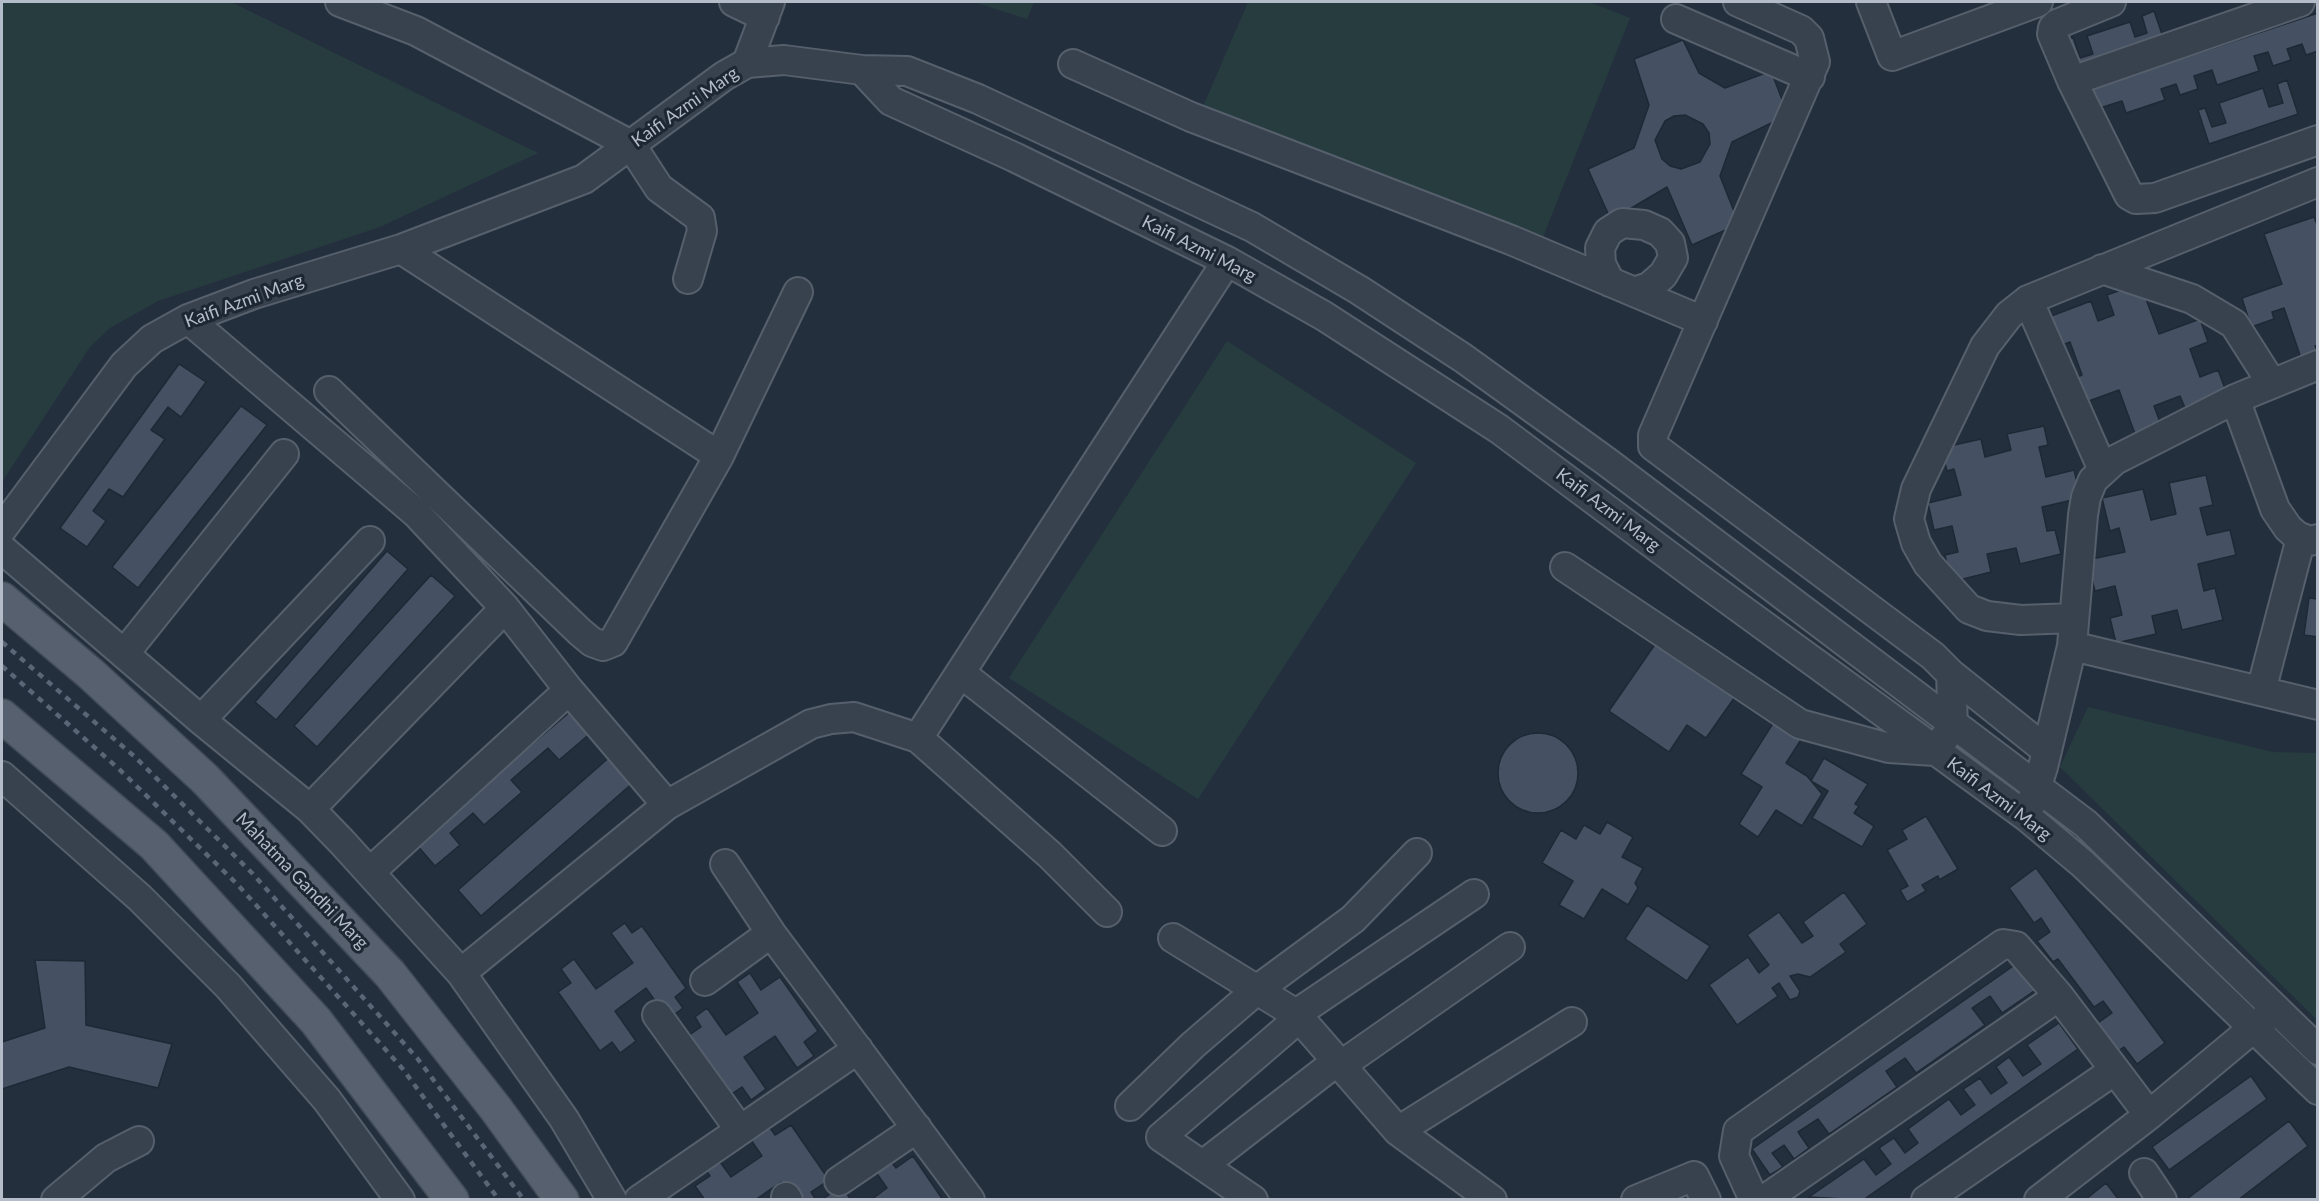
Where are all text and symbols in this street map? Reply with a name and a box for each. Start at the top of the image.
street label: Kaifi Azmi Marg [628,62,742,152]
street label: Kaifi Azmi Marg [1138,211,1260,287]
street label: Kaifi Azmi Marg [181,269,307,333]
street label: Kaifi Azmi Marg [1552,464,1664,556]
street label: Kaifi Azmi Marg [1943,753,2055,845]
street label: Mahatma Gandhi Marg [231,808,373,954]

